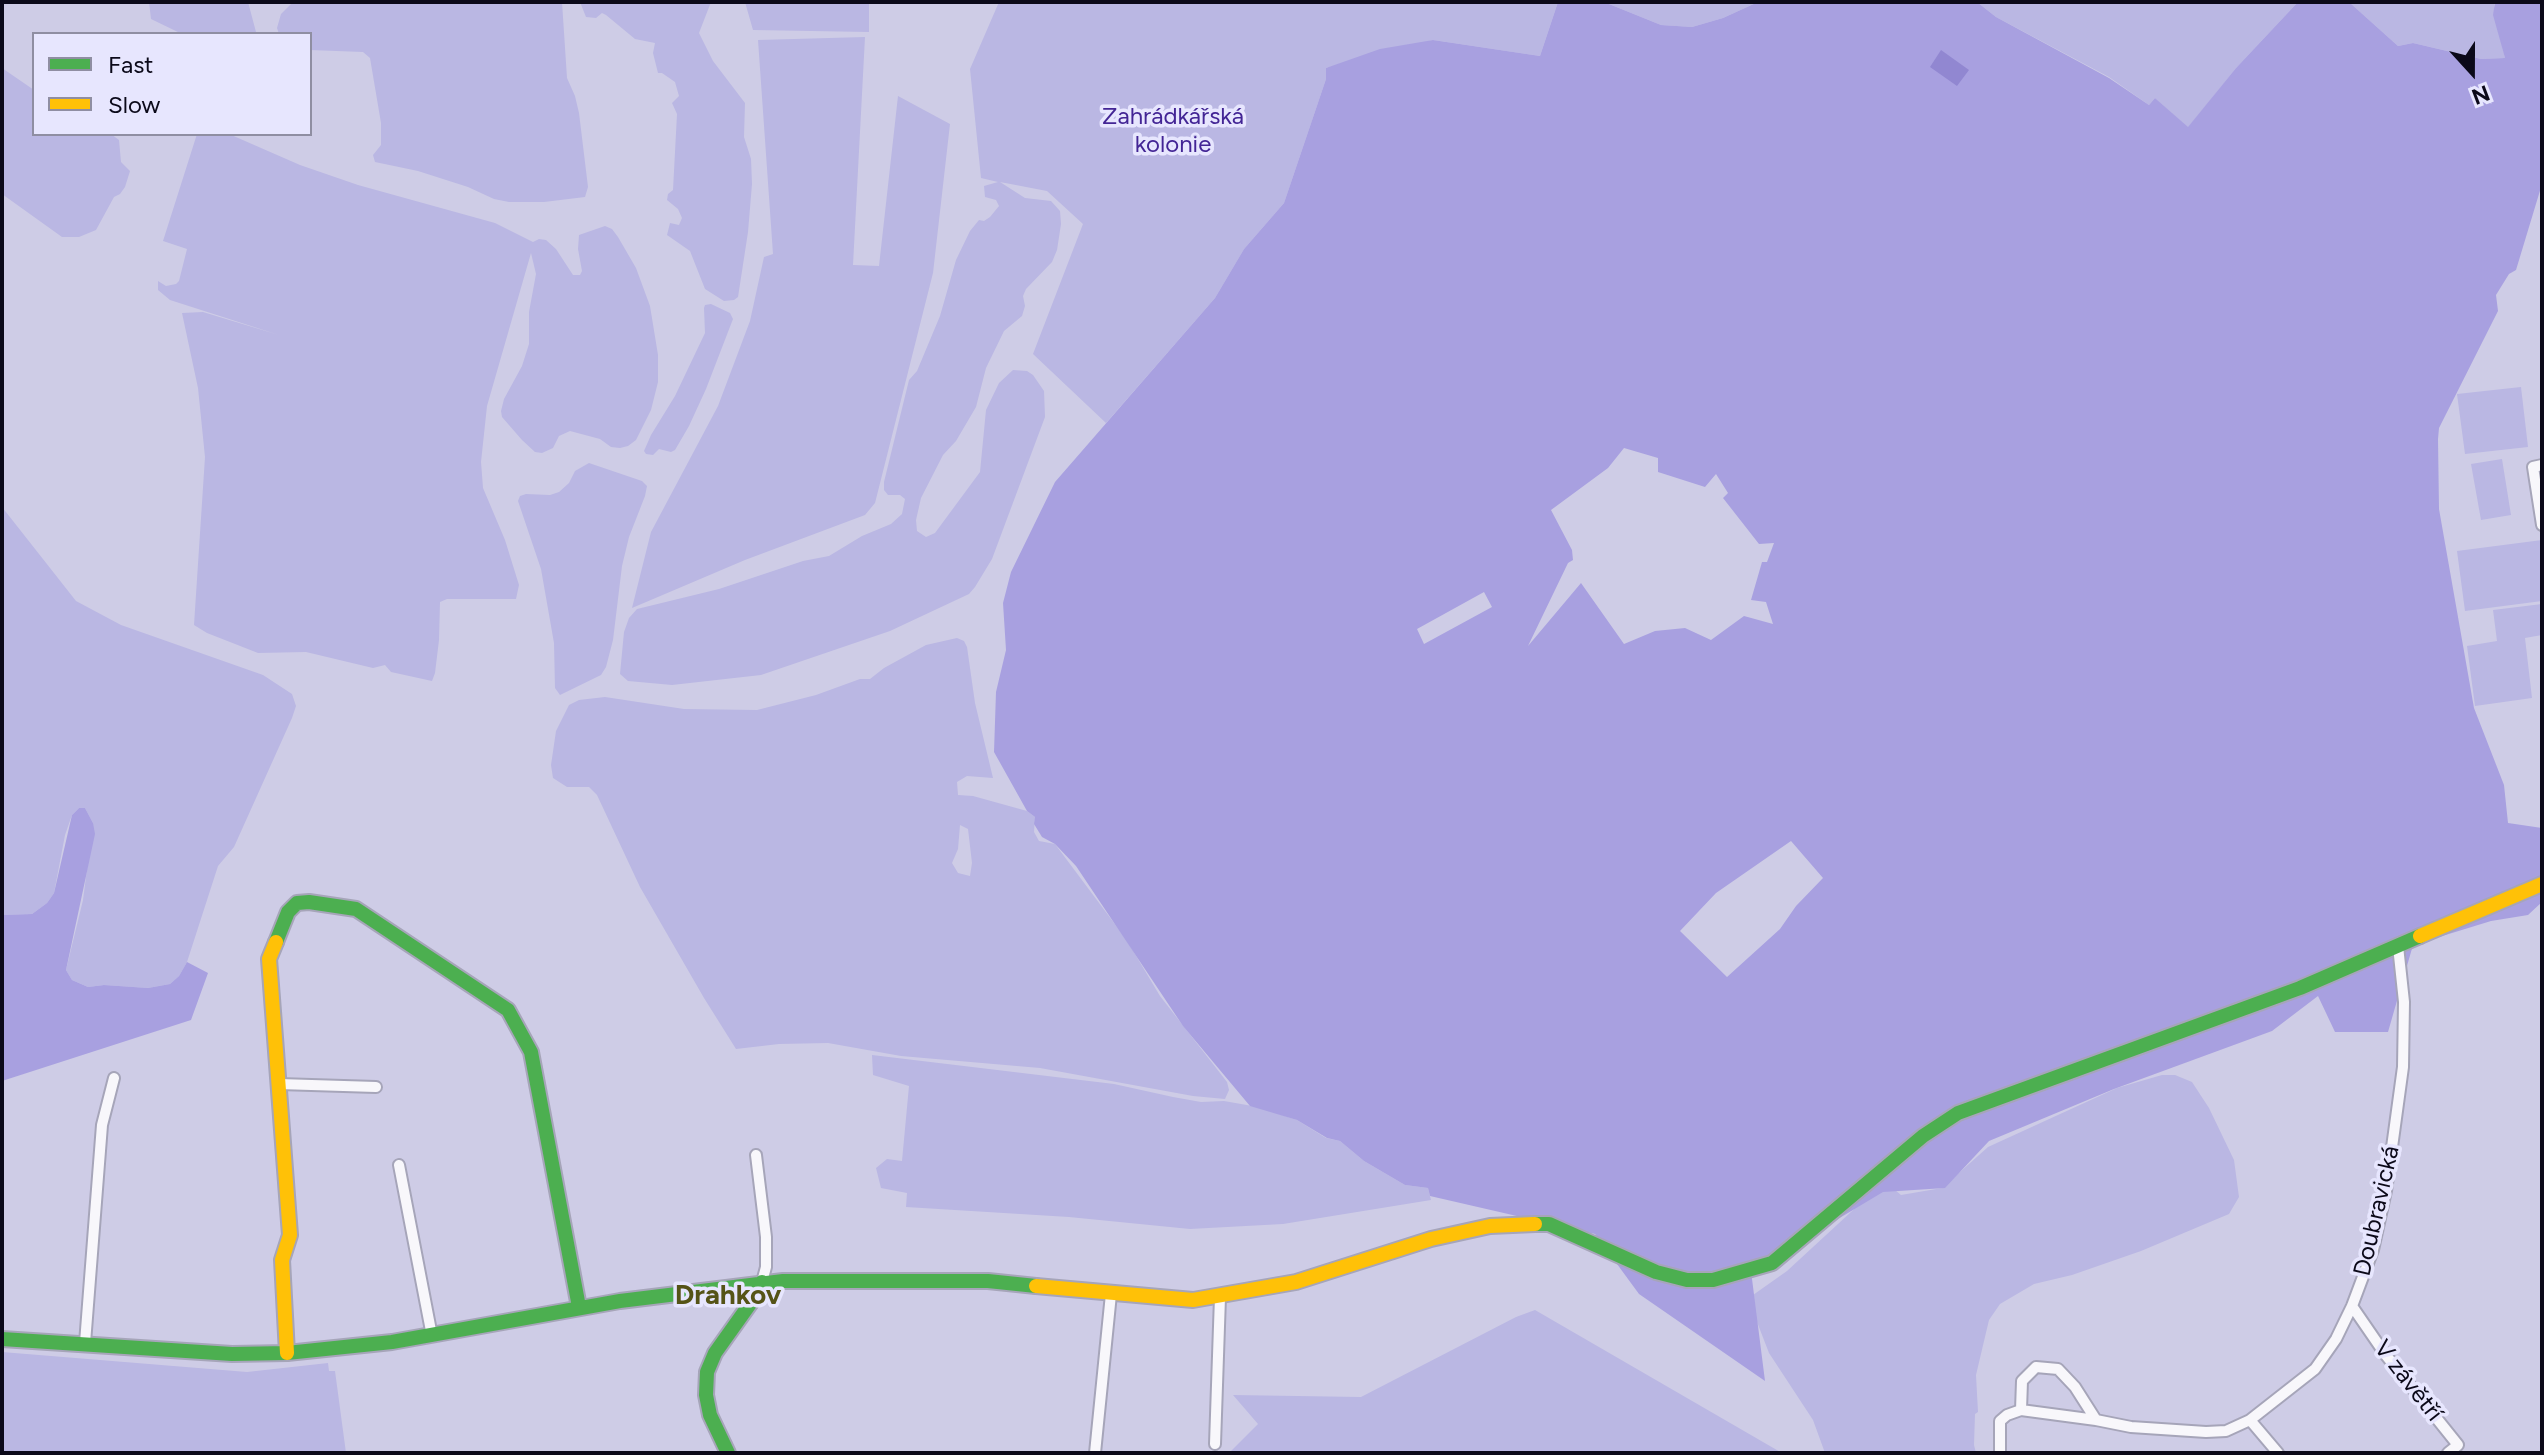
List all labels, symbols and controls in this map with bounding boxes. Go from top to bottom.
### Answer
legend [32,32,312,136]
north arrow [2432,32,2512,112]
text: Fast [108,50,153,79]
text: N [2468,79,2494,111]
text: Slow [108,90,160,119]
park label: Zahrádkářská kolonie [1102,103,1244,159]
street label: Doubravická [2348,1143,2406,1279]
district label: Drahkov [675,1279,781,1313]
street label: V závětří [2367,1335,2449,1427]

